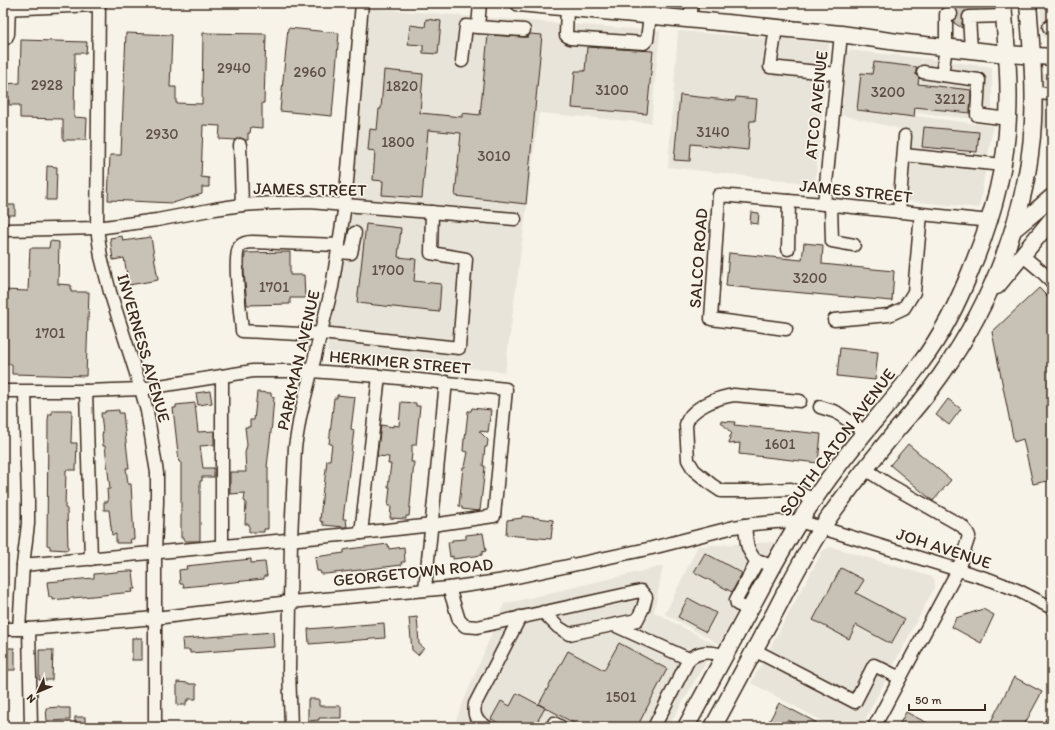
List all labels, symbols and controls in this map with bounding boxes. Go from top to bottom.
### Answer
street label: ATCO AVENUE [800,50,832,160]
house number: 2940 [217,59,251,77]
house number: 2960 [294,63,326,81]
house number: 2928 [31,76,63,94]
house number: 1820 [386,77,418,95]
house number: 3100 [595,81,629,99]
house number: 3200 [871,83,905,101]
house number: 3212 [935,90,966,108]
house number: 3140 [696,123,730,141]
house number: 2930 [145,125,179,143]
house number: 1800 [381,133,415,151]
house number: 3010 [477,147,511,165]
street label: JAMES STREET [799,175,914,207]
street label: JAMES STREET [253,178,367,200]
street label: SALCO ROAD [685,207,711,309]
house number: 1700 [372,261,404,279]
house number: 3200 [793,269,827,287]
street label: INVERNESS AVENUE [113,271,175,425]
house number: 1701 [259,278,289,296]
street label: PARKMAN AVENUE [272,288,324,432]
house number: 1701 [35,324,65,342]
street label: HERKIMER STREET [328,346,472,378]
street label: SOUTH CATON AVENUE [775,364,899,520]
house number: 1601 [764,435,796,453]
street label: JOH AVENUE [894,523,994,573]
street label: GEORGETOWN ROAD [332,554,494,590]
north arrow [18,672,58,712]
scale bar [909,686,985,712]
house number: 1501 [605,688,637,706]
text: N [24,691,38,706]
text: 50 m [915,693,941,707]

